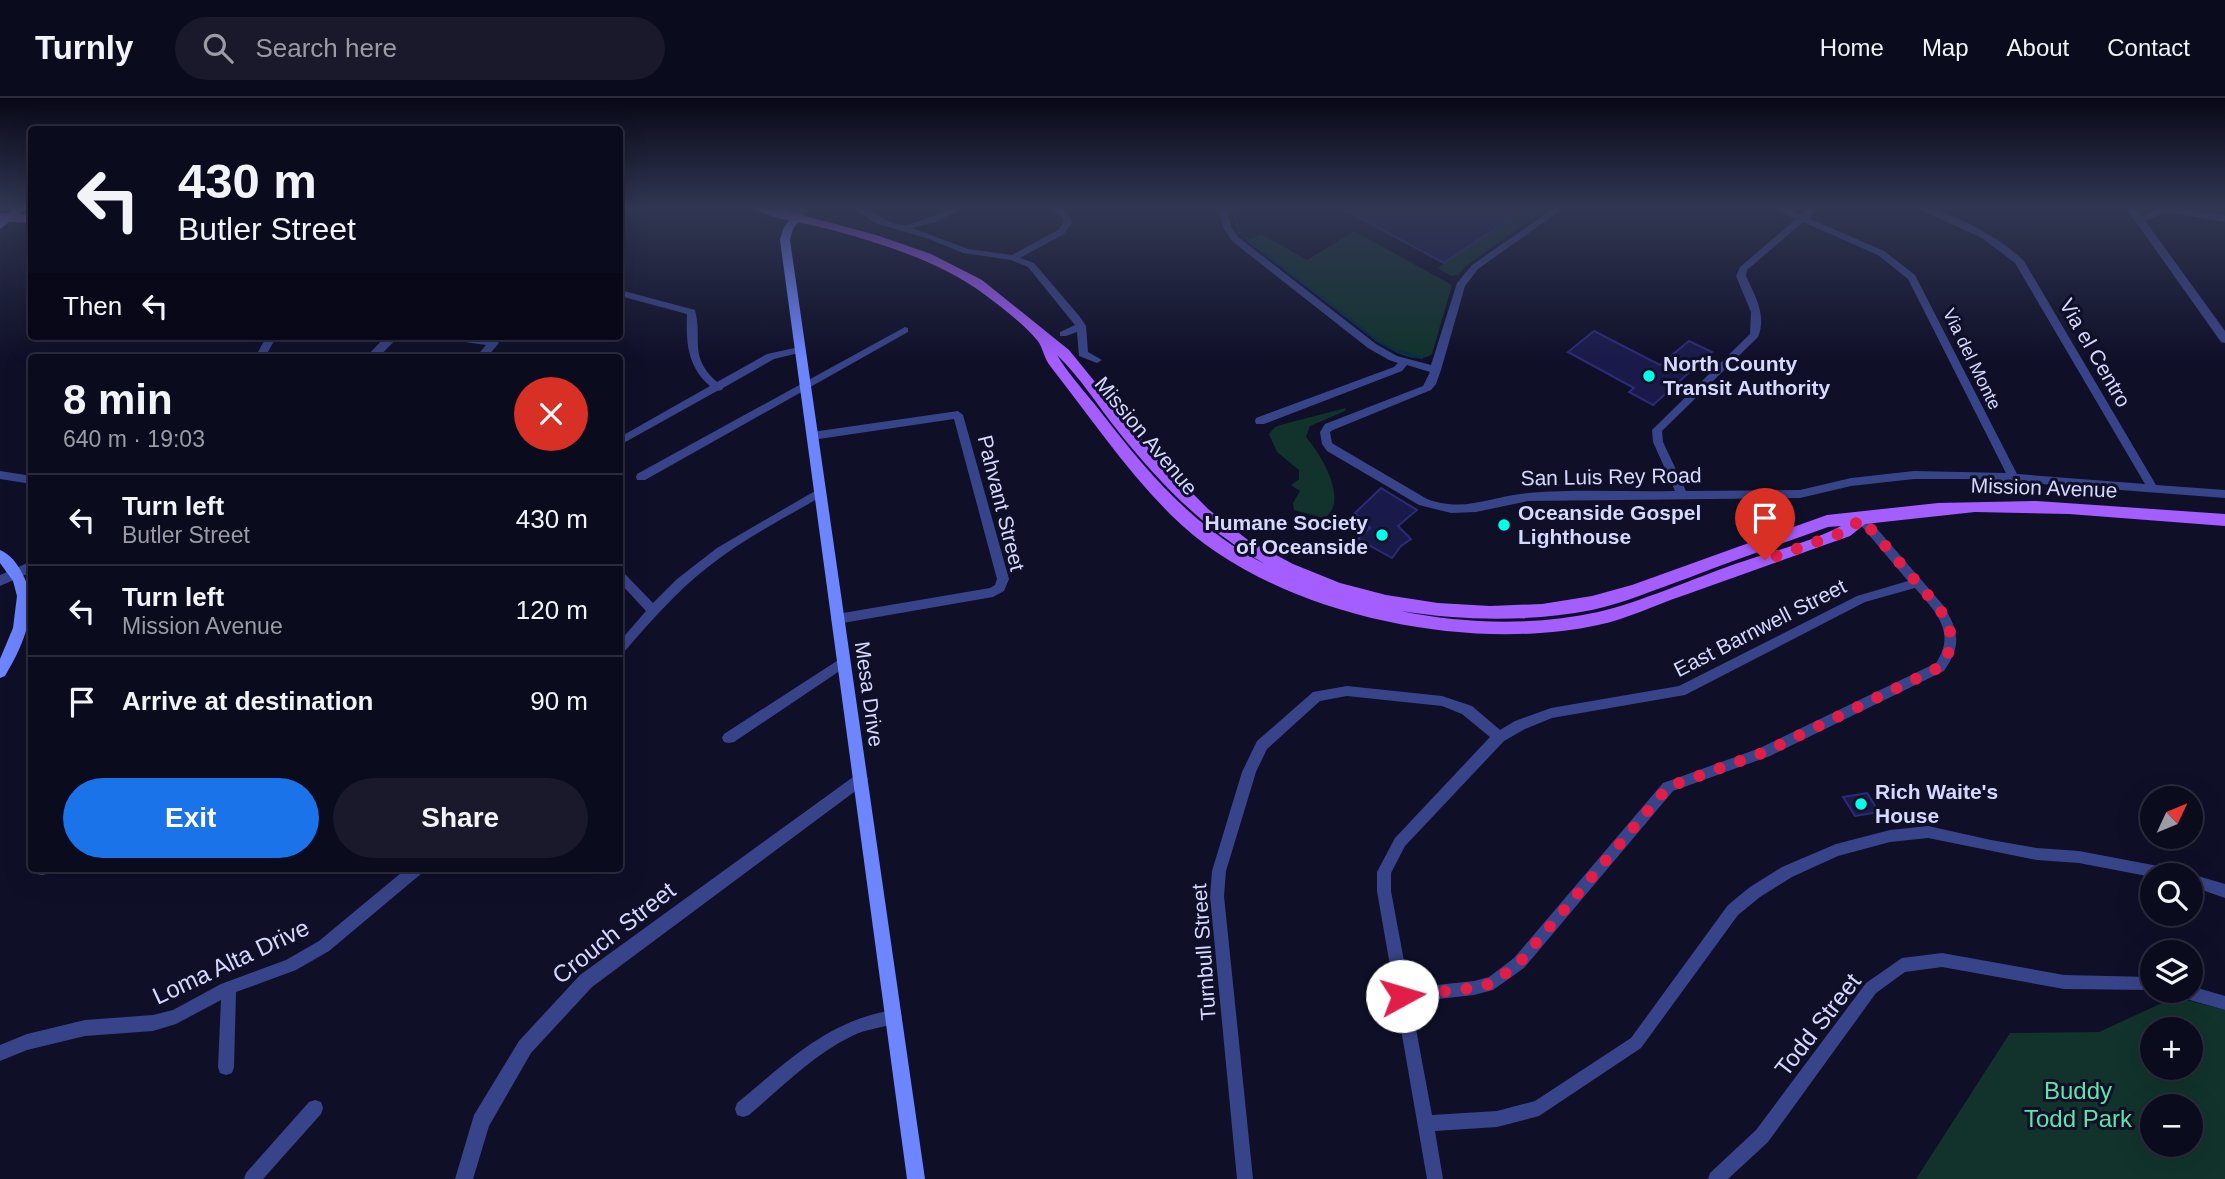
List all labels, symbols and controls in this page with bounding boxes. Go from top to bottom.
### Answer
search box [175,17,665,80]
text: Turnly [35,29,133,66]
icon: search [199,29,237,67]
text: Search here [255,33,397,63]
text: Home [1820,34,1884,61]
text: Map [1922,34,1969,61]
text: About [2007,34,2069,61]
text: Contact [2107,34,2190,61]
icon: left [63,154,154,245]
text: 430 m [178,154,317,208]
text: Butler Street [178,211,356,247]
icon: left [136,287,174,325]
text: Then [63,291,122,321]
street label: Via el Centro [2055,295,2136,411]
street label: Via del Monte [1939,305,2005,413]
place label: North County Transit Authority [1663,352,1831,399]
marker: North County Transit Authority [1641,368,1657,384]
street label: Mission Avenue [1090,372,1202,499]
text: 8 min [63,376,173,423]
button: close [514,377,588,451]
text: 640 m · 19:03 [63,426,205,452]
street label: Pahvant Street [974,433,1029,573]
street label: San Luis Rey Road [1520,463,1702,490]
street label: Mission Avenue [1970,473,2118,502]
pin [1735,488,1795,560]
text: Turn left [122,491,224,521]
icon: arrive [1746,499,1784,537]
icon: left [63,501,101,539]
place label: Oceanside Gospel Lighthouse [1518,501,1701,548]
text: 430 m [516,504,588,534]
place label: Humane Society of Oceanside [1205,511,1368,558]
marker: Oceanside Gospel Lighthouse [1496,517,1512,533]
text: Butler Street [122,522,250,548]
marker: Humane Society of Oceanside [1374,527,1390,543]
street label: East Barnwell Street [1670,574,1850,681]
text: Turn left [122,582,224,612]
icon: left [63,592,101,630]
text: 120 m [516,595,588,625]
text: Mission Avenue [122,613,283,639]
street label: Mesa Drive [851,640,888,748]
icon: arrive [63,683,101,721]
text: Arrive at destination [122,686,373,716]
text: 90 m [530,686,588,716]
button: Exit [63,778,319,858]
button: Share [333,778,588,858]
place label: Rich Waite's House [1875,780,1998,827]
north arrow [2140,786,2203,849]
map controls [2140,786,2203,1157]
marker: Rich Waite's House [1853,796,1869,812]
button: search [2140,863,2203,926]
street label: Crouch Street [547,876,681,989]
street label: Turnbull Street [1187,883,1220,1021]
street label: Loma Alta Drive [148,914,313,1010]
button: layers [2140,940,2203,1003]
position arrow [1365,959,1439,1033]
street label: Todd Street [1769,968,1866,1081]
button: + [2140,1017,2203,1080]
park label: Buddy Todd Park [2024,1077,2133,1132]
button: − [2140,1094,2203,1157]

